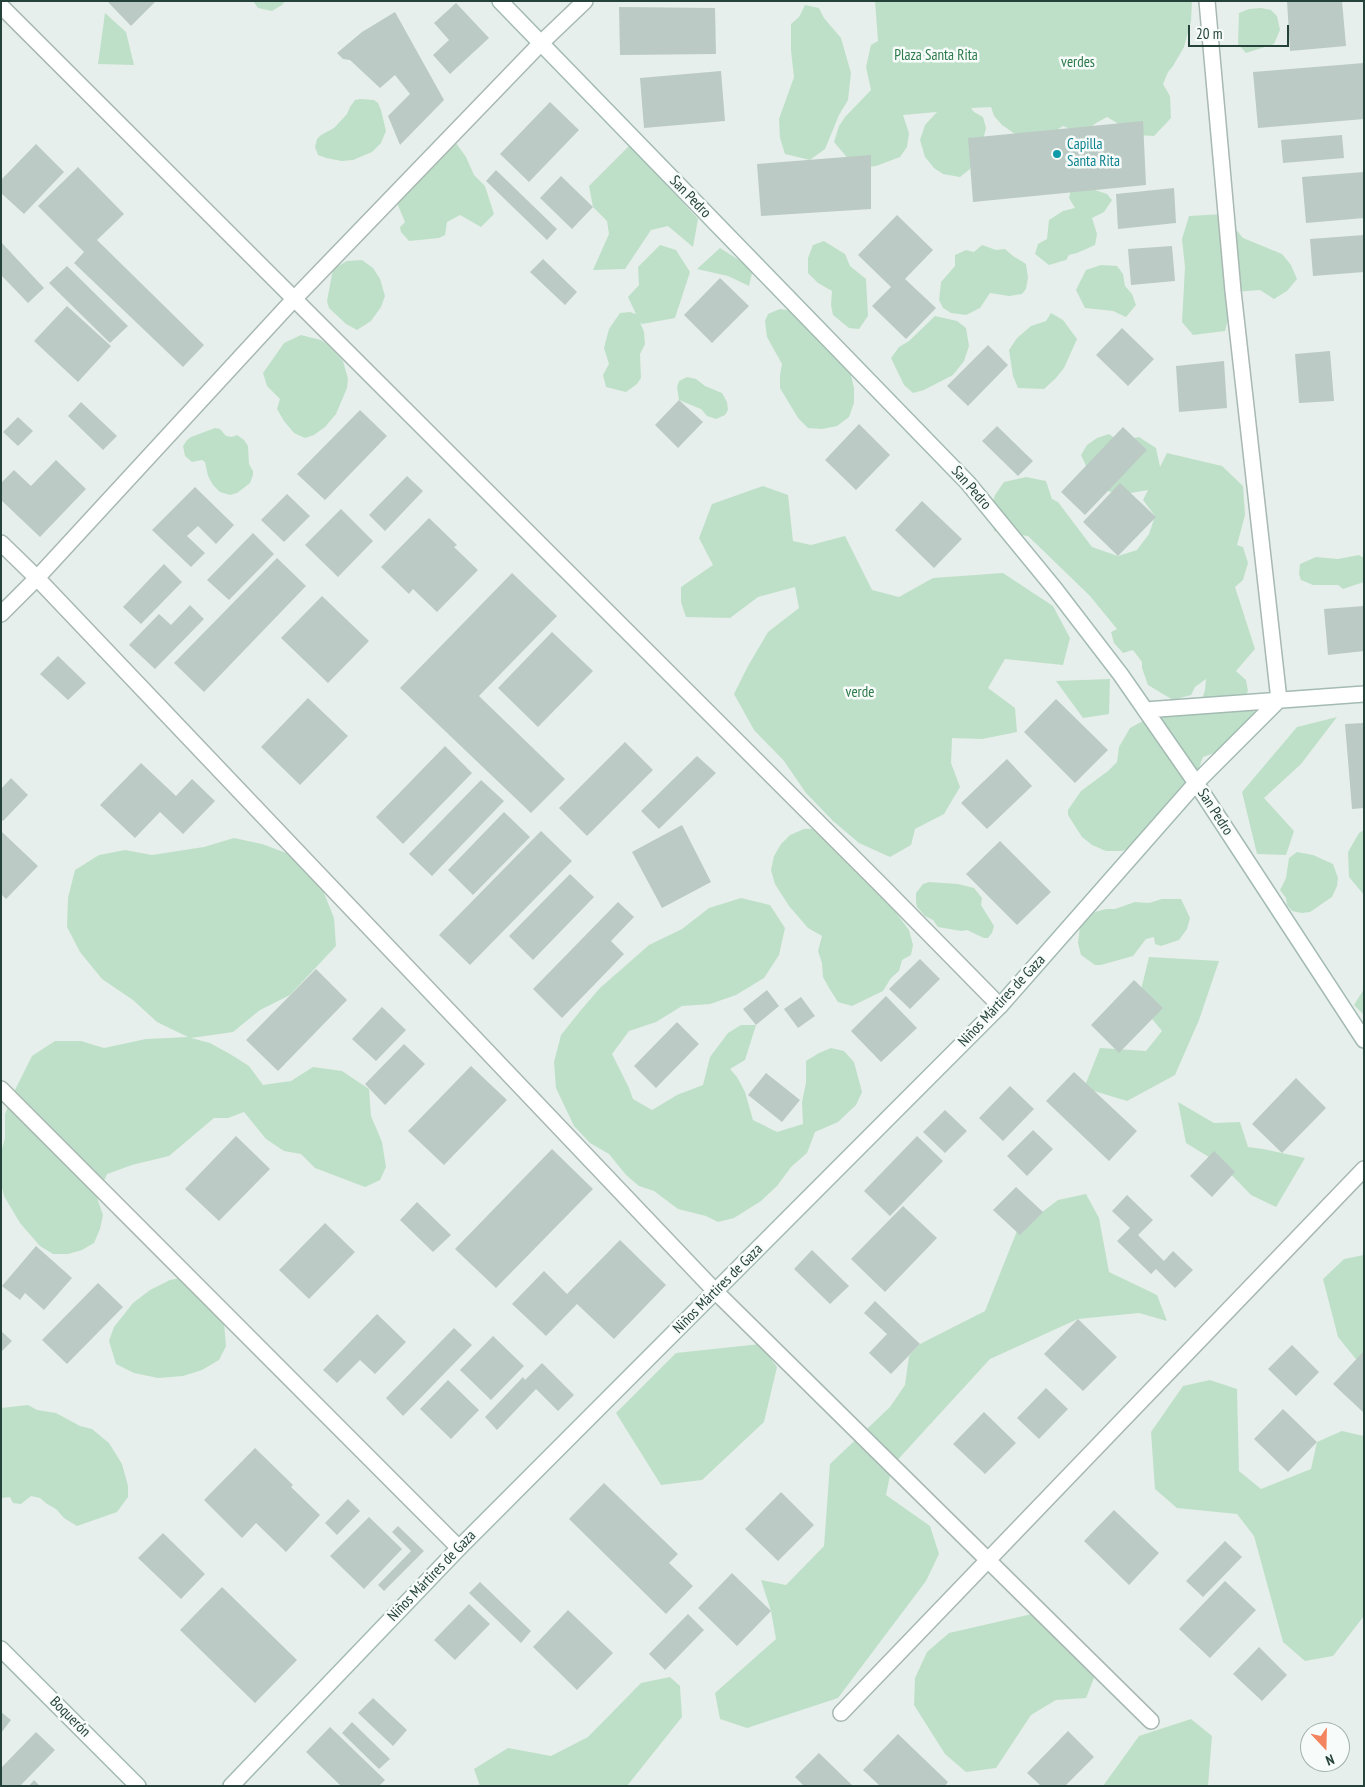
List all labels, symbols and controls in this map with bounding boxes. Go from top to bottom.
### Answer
scale bar [1190,15,1291,47]
text: 20 m [1196,24,1222,43]
park label: Plaza Santa Rita [894,47,978,65]
park label: verdes [1061,54,1095,72]
place label: Capilla Santa Rita [1067,136,1120,171]
marker: Capilla Santa Rita [1051,148,1063,160]
street label: San Pedro [666,172,714,222]
street label: San Pedro [947,463,995,513]
park label: verde [846,684,874,702]
street label: San Pedro [1193,785,1237,839]
street label: Niños Mártires de Gaza [955,951,1049,1051]
street label: Niños Mártires de Gaza [669,1240,767,1338]
street label: Niños Mártires de Gaza [384,1527,480,1625]
street label: Boquerón [46,1693,94,1741]
north arrow [1300,1722,1350,1772]
text: N [1323,1750,1337,1770]

